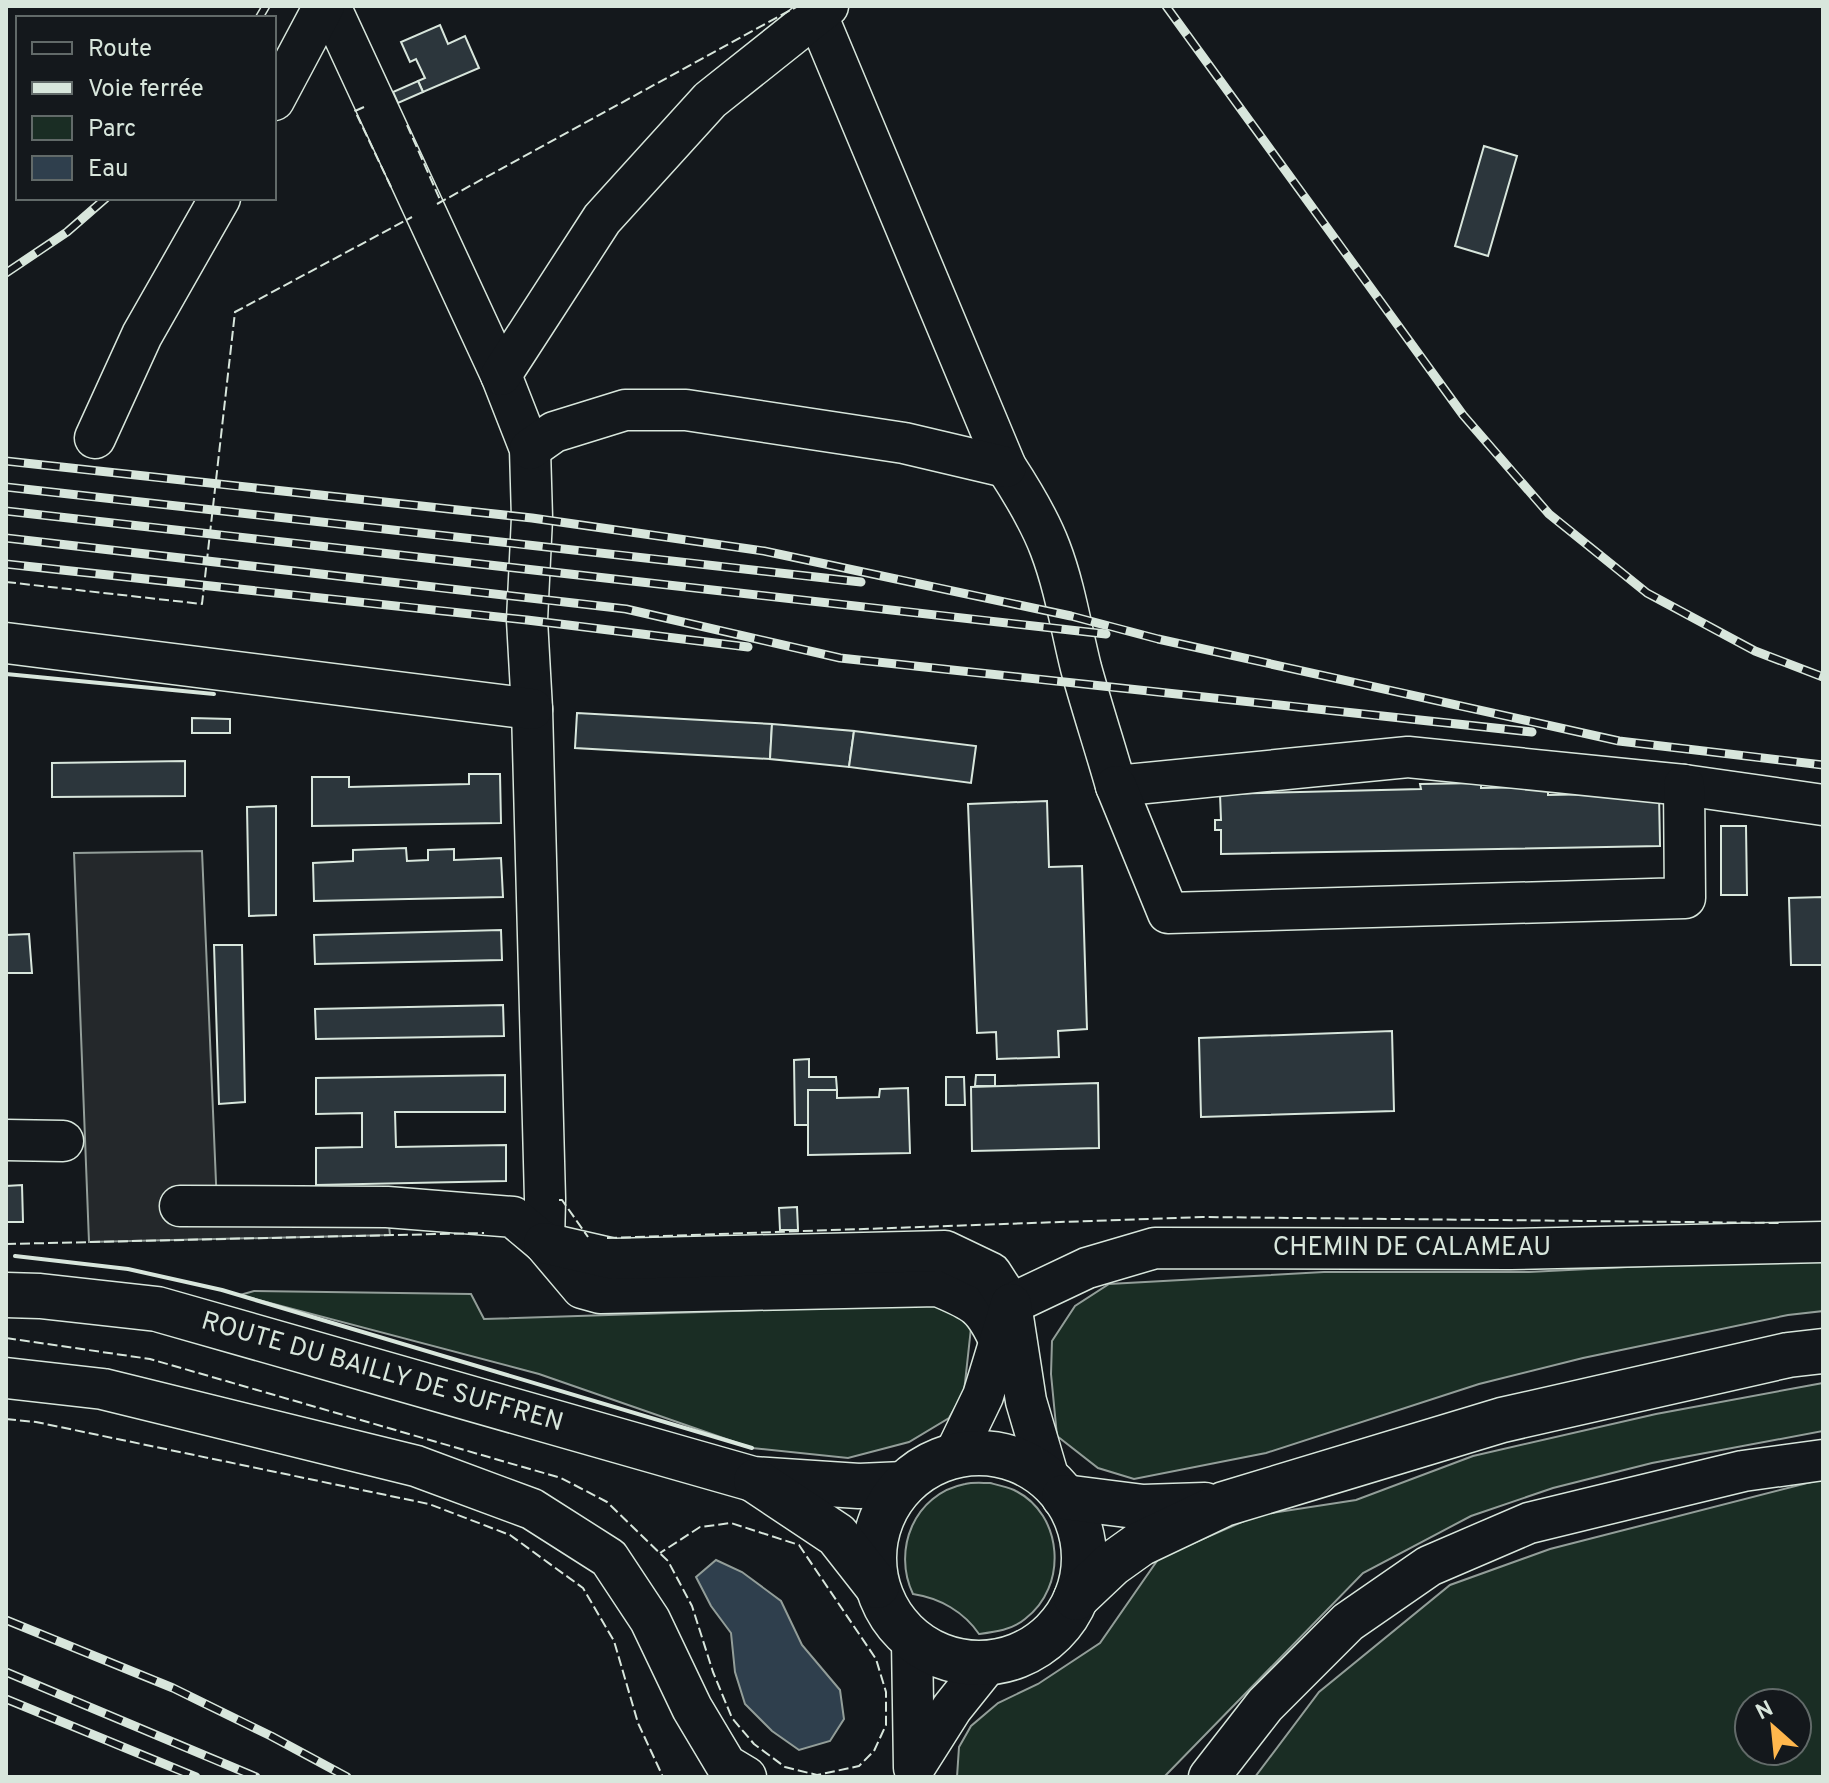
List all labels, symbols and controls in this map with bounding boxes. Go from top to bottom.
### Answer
legend [16,16,276,200]
text: Route [88,35,152,65]
text: Voie ferrée [88,75,204,105]
text: Parc [88,115,136,145]
text: Eau [88,155,128,185]
street label: CHEMIN DE CALAMEAU [1273,1232,1551,1265]
street label: ROUTE DU BAILLY DE SUFFREN [197,1305,567,1441]
north arrow [1733,1687,1813,1767]
text: N [1752,1696,1778,1727]

